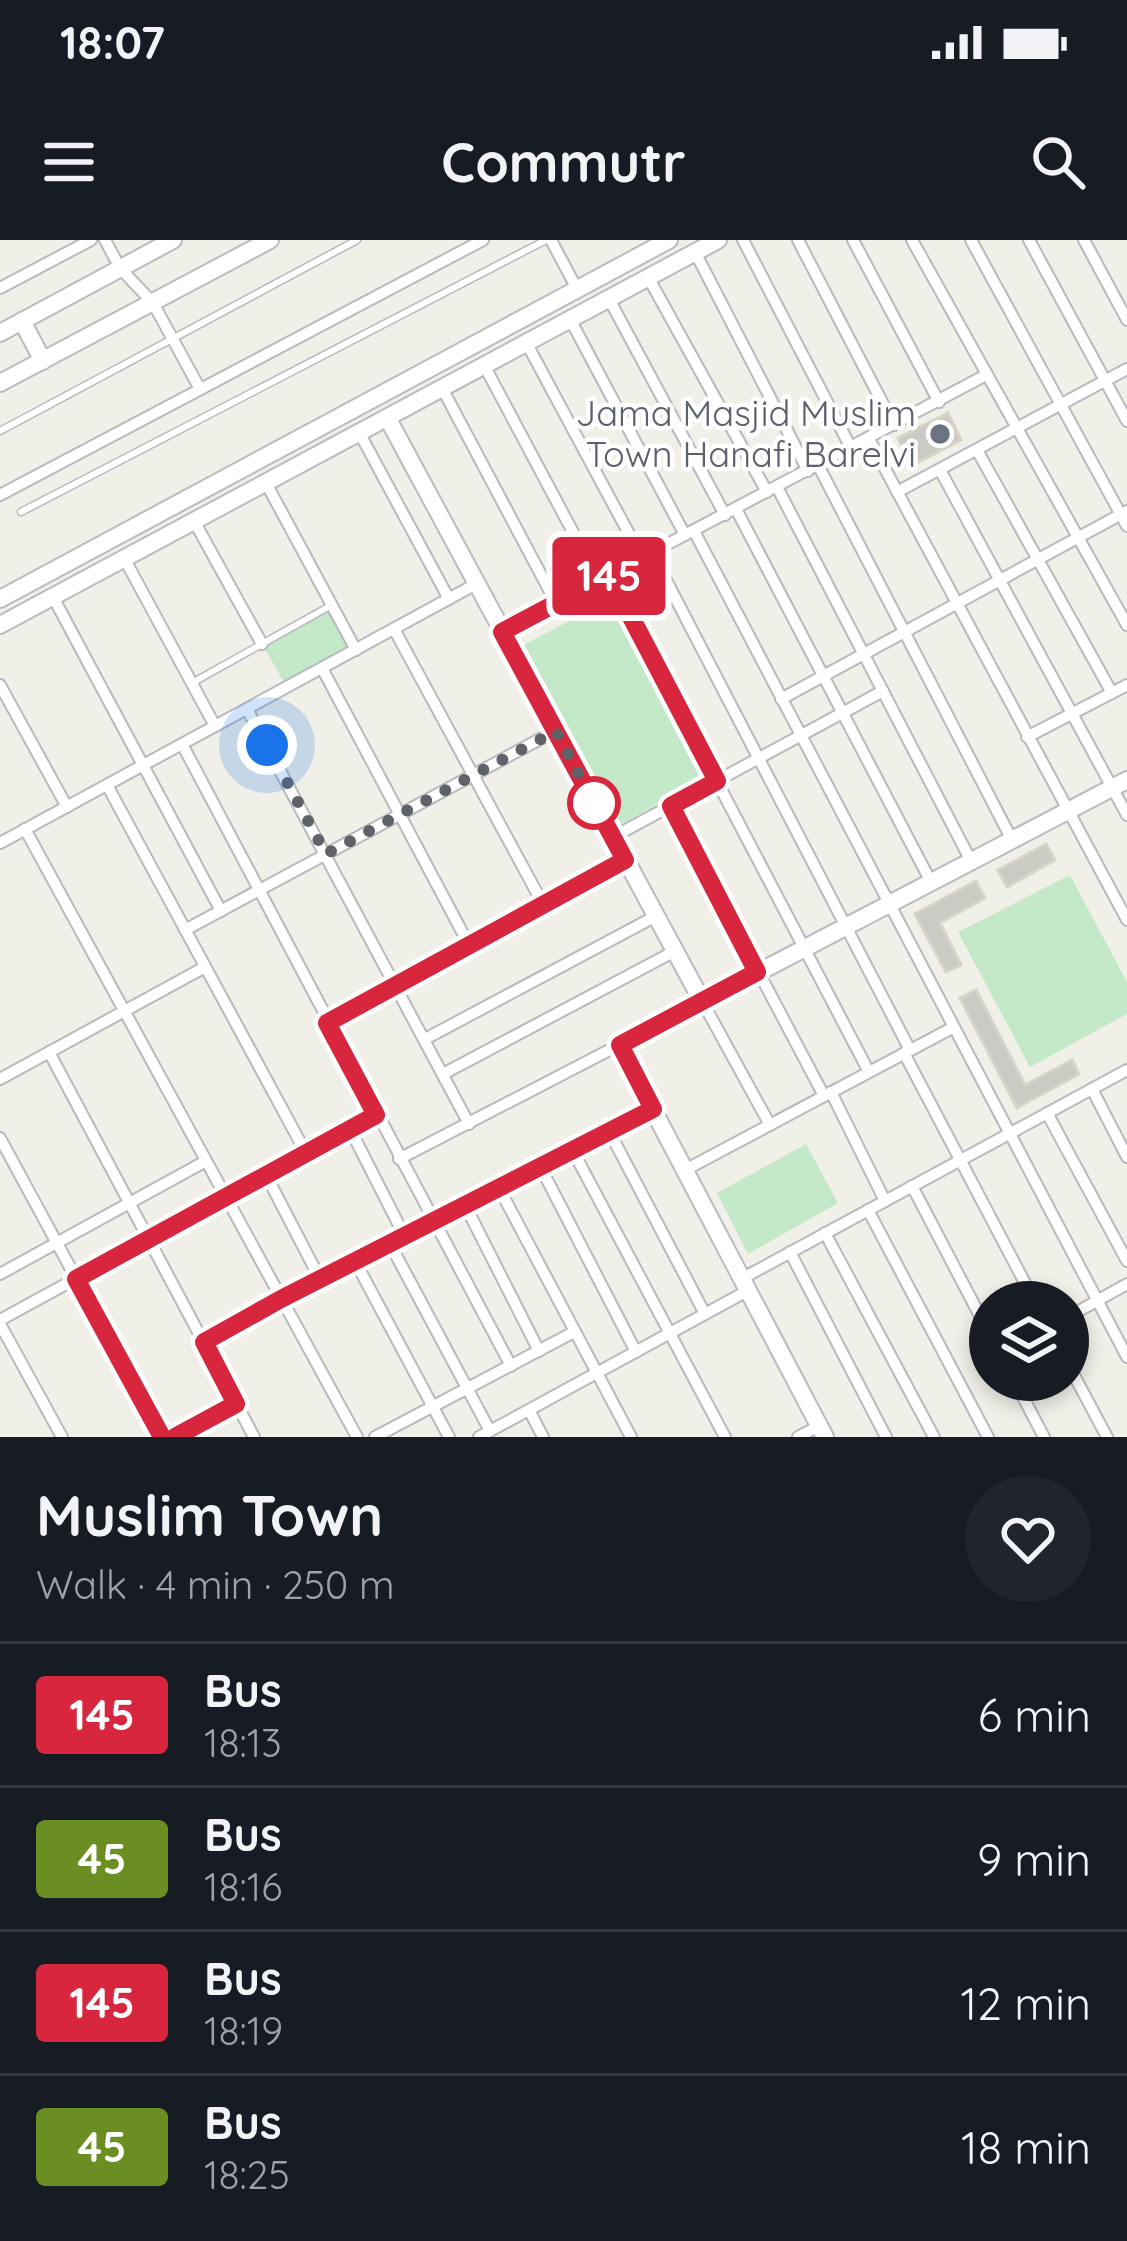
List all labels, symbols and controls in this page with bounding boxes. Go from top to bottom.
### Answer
text: 18:07 [60,14,165,70]
text: Commutr [441,128,686,196]
icon: menu [36,129,102,195]
icon: search [1025,129,1091,195]
place label: Jama Masjid Muslim Town Hanafi Barelvi [576,390,916,476]
marker: Jama Masjid Muslim Town Hanafi Barelvi [927,421,953,447]
line badge: 145 [540,537,678,615]
text: 145 [576,549,642,602]
your location [237,715,297,775]
unlabelled marker [569,778,619,828]
map controls [969,1281,1089,1401]
button: layers [969,1281,1089,1401]
button: heart [965,1476,1091,1602]
text: Muslim Town [36,1479,383,1550]
text: Walk · 4 min · 250 m [36,1560,395,1609]
text: Bus [204,1662,282,1718]
text: 6 min [978,1687,1091,1743]
text: 145 [69,1688,135,1741]
text: 18:13 [204,1718,282,1767]
text: Bus [204,1806,282,1862]
text: 9 min [977,1831,1091,1887]
text: 45 [78,1832,126,1885]
text: 18:16 [204,1862,282,1911]
text: Bus [204,1950,282,2006]
text: 12 min [960,1975,1091,2031]
text: 145 [69,1976,135,2029]
text: 18:19 [204,2006,283,2055]
text: Bus [204,2094,282,2150]
text: 18 min [961,2119,1091,2175]
text: 45 [78,2120,126,2173]
text: 18:25 [204,2150,290,2199]

